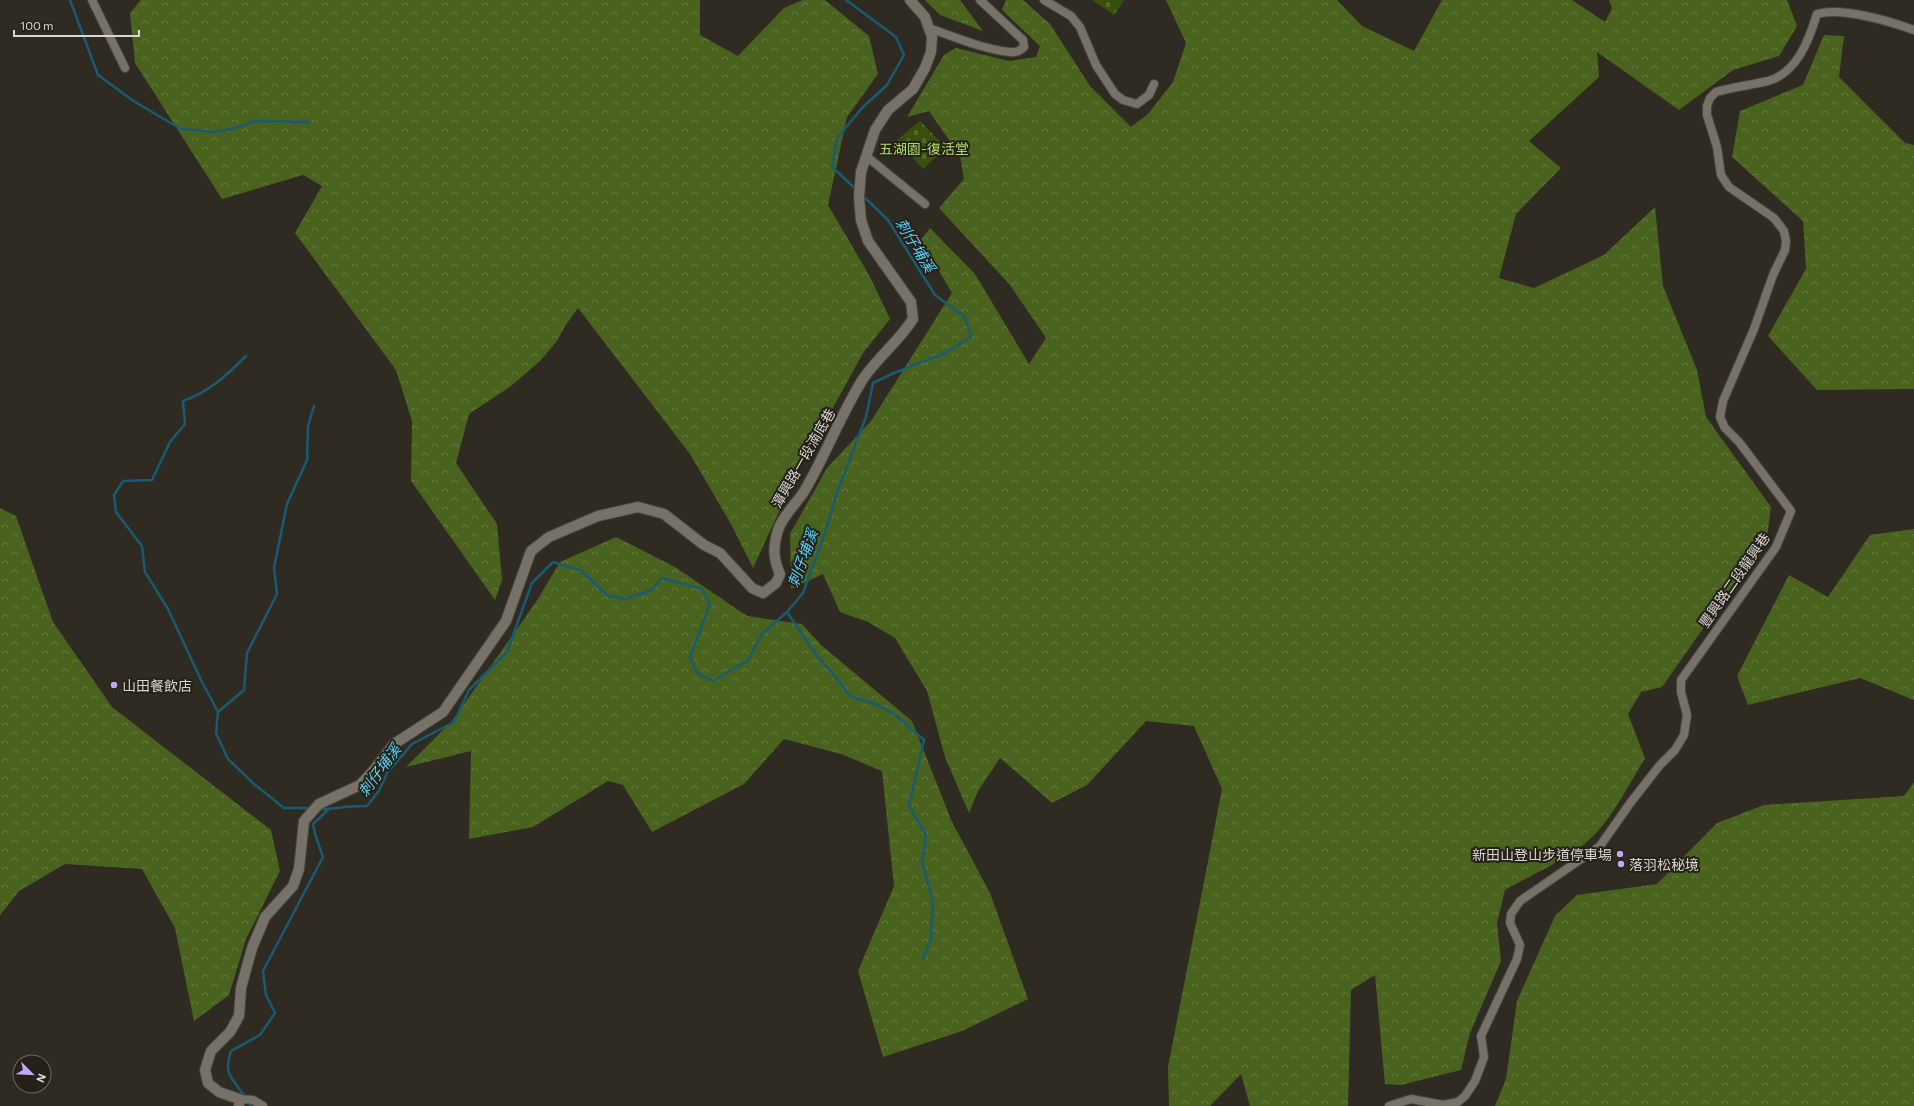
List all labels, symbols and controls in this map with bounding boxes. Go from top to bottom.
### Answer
scale bar [14,12,139,38]
text: 100 m [20,18,54,32]
park label: 五湖園-復活堂 [879,140,969,157]
water label: 刺仔埔溪 [892,215,941,277]
street label: 潭興路一段湳底巷 [768,405,838,511]
water label: 刺仔埔溪 [783,525,821,589]
street label: 豐興路二段龍興巷 [1695,529,1773,631]
place label: 山田餐飲店 [122,677,192,694]
marker: 山田餐飲店 [109,680,119,690]
water label: 刺仔埔溪 [354,739,405,800]
place label: 新田山登山步道停車場 [1472,846,1612,863]
marker: 新田山登山步道停車場 [1615,849,1625,859]
place label: 落羽松秘境 [1629,856,1699,873]
marker: 落羽松秘境 [1616,859,1626,869]
north arrow [12,1054,52,1094]
text: N [34,1072,49,1085]

